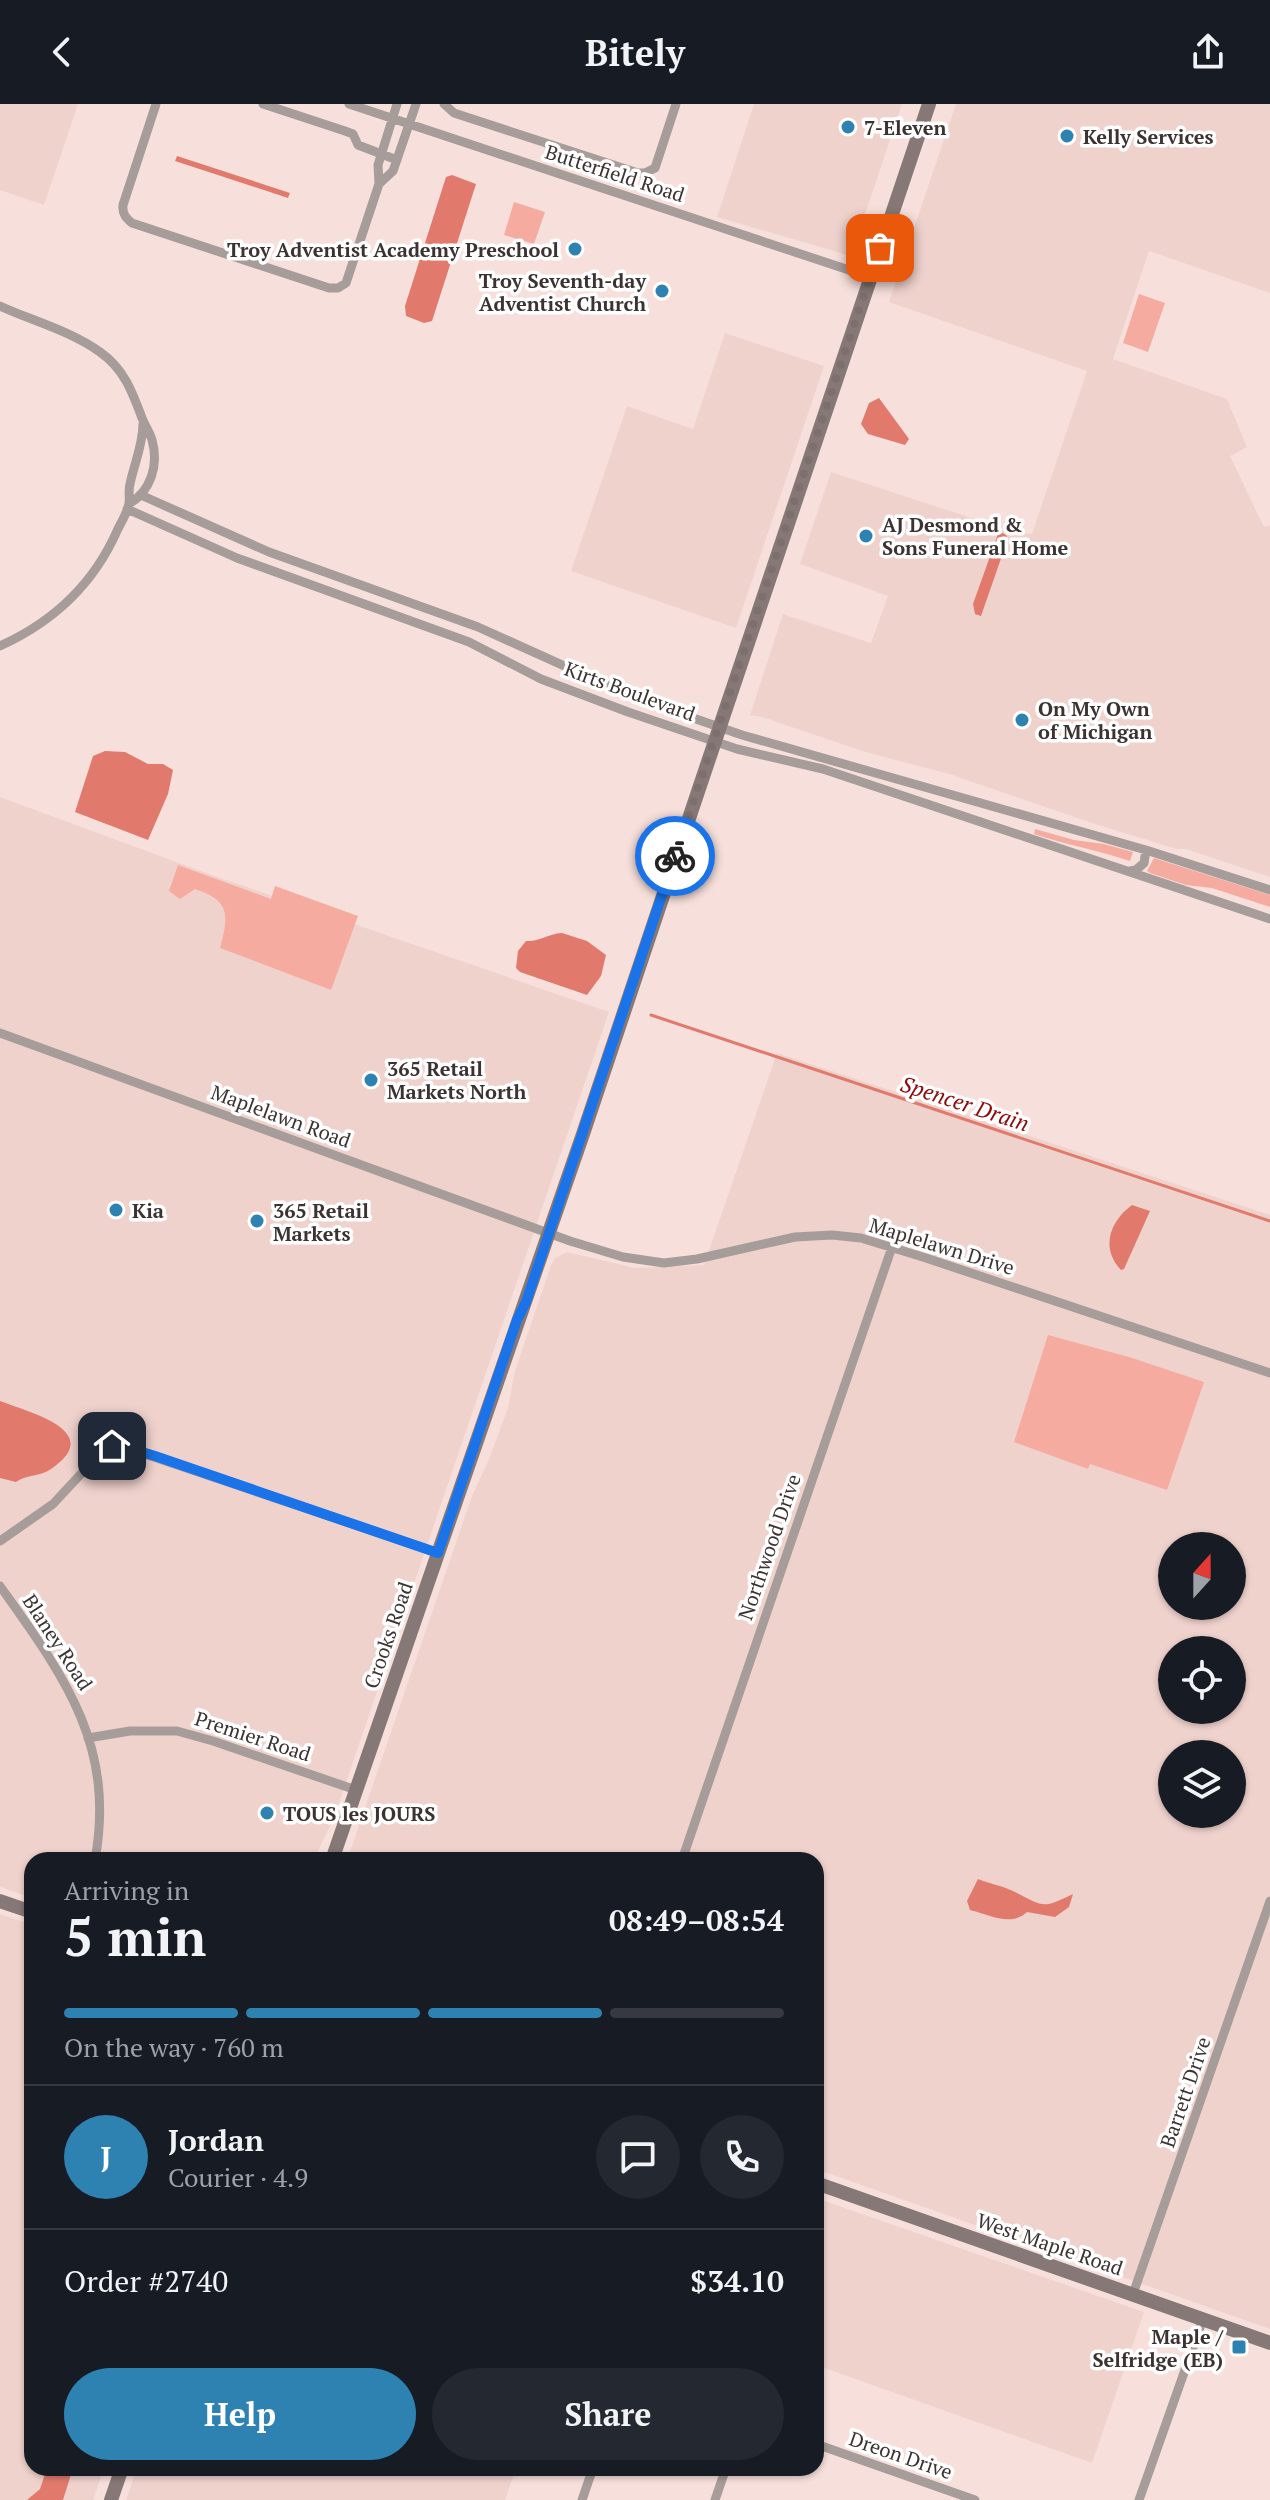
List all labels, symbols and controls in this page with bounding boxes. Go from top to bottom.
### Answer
text: Bitely [585,29,685,76]
icon: back [40,30,84,74]
icon: share [1186,30,1230,74]
place label: 7-Eleven [864,114,946,141]
marker: 7-Eleven [839,118,857,136]
place label: Kelly Services [1083,123,1214,150]
marker: Kelly Services [1058,127,1076,145]
street label: Butterfield Road [542,138,688,208]
pin [846,214,914,282]
icon: bag [858,226,902,270]
place label: Troy Adventist Academy Preschool [227,236,559,263]
marker: Troy Adventist Academy Preschool [566,240,584,258]
place label: Troy Seventh-day Adventist Church [479,267,646,317]
marker: Troy Seventh-day Adventist Church [653,282,671,300]
place label: AJ Desmond & Sons Funeral Home [882,511,1068,561]
marker: AJ Desmond & Sons Funeral Home [857,527,875,545]
street label: Kirts Boulevard [561,655,699,727]
place label: On My Own of Michigan [1038,695,1152,745]
marker: On My Own of Michigan [1013,711,1031,729]
courier [635,816,715,896]
icon: bike [653,834,697,878]
place label: 365 Retail Markets North [387,1055,527,1105]
water label: Spencer Drain [897,1069,1033,1137]
marker: 365 Retail Markets North [362,1071,380,1089]
street label: Maplelawn Road [207,1078,355,1154]
place label: Kia [132,1197,164,1224]
place label: 365 Retail Markets [273,1197,369,1247]
marker: Kia [107,1201,125,1219]
street label: Maplelawn Drive [866,1211,1018,1281]
marker: 365 Retail Markets [248,1212,266,1230]
pin [78,1412,146,1480]
icon: home [90,1424,134,1468]
street label: Northwood Drive [731,1470,807,1624]
north arrow [1158,1532,1246,1620]
map controls [1158,1532,1246,1828]
street label: Crooks Road [357,1578,419,1692]
street label: Blaney Road [17,1589,99,1695]
button: locate [1158,1636,1246,1724]
street label: Premier Road [192,1705,314,1767]
button: layers [1158,1740,1246,1828]
place label: TOUS les JOURS [283,1800,435,1827]
marker: TOUS les JOURS [258,1804,276,1822]
text: Arriving in [64,1873,189,1907]
text: 08:49–08:54 [609,1900,784,1940]
text: 5 min [64,1902,206,1971]
text: On the way · 760 m [64,2030,284,2064]
street label: Barrett Drive [1153,2033,1217,2151]
button: chat [596,2115,680,2199]
button: phone [700,2115,784,2199]
text: Jordan [168,2120,264,2160]
text: J [101,2137,111,2177]
text: Courier · 4.9 [168,2160,308,2194]
street label: West Maple Road [973,2206,1127,2282]
text: Order #2740 [64,2261,228,2301]
text: $34.10 [690,2261,784,2301]
place label: Maple / Selfridge (EB) [1092,2323,1224,2373]
marker: Maple / Selfridge (EB) [1230,2338,1248,2356]
button: Help [64,2368,416,2460]
button: Share [432,2368,784,2460]
street label: Dreon Drive [846,2425,956,2485]

